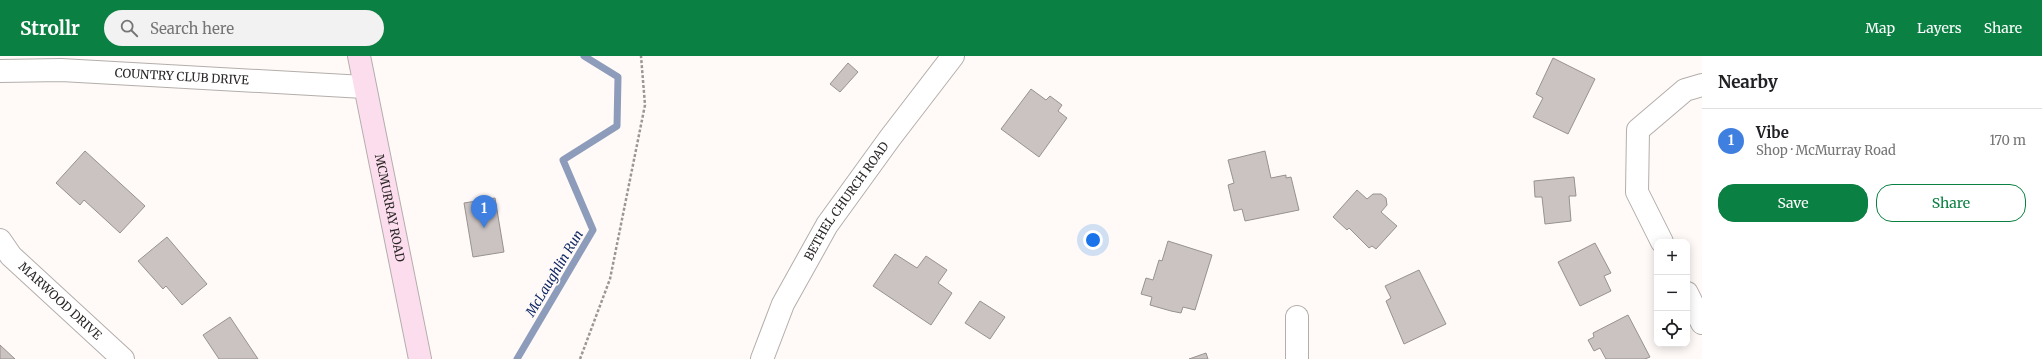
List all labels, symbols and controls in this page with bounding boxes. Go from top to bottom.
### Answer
search box [104,10,384,46]
text: Strollr [20,16,80,40]
icon: search [118,17,140,39]
text: Search here [150,19,234,38]
text: Map [1865,19,1895,37]
text: Layers [1917,19,1962,37]
text: Share [1984,19,2022,37]
street label: COUNTRY CLUB DRIVE [114,65,250,88]
text: Nearby [1718,71,1778,93]
text: Vibe [1756,123,1789,142]
text: 1 [1728,132,1734,149]
text: 170 m [1989,132,2026,149]
street label: BETHEL CHURCH ROAD [801,139,892,263]
text: Shop · McMurray Road [1756,142,1896,159]
street label: MCMURRAY ROAD [372,153,408,263]
button: Save [1718,184,1868,222]
button: Share [1876,184,2026,222]
pin: 1 [471,195,497,228]
water label: McLaughlin Run [521,227,587,320]
your location [1083,230,1103,250]
map controls [1654,239,1690,347]
button: + [1654,239,1690,275]
street label: MARWOOD DRIVE [16,259,105,343]
button: − [1654,275,1690,311]
button: locate [1654,311,1690,347]

